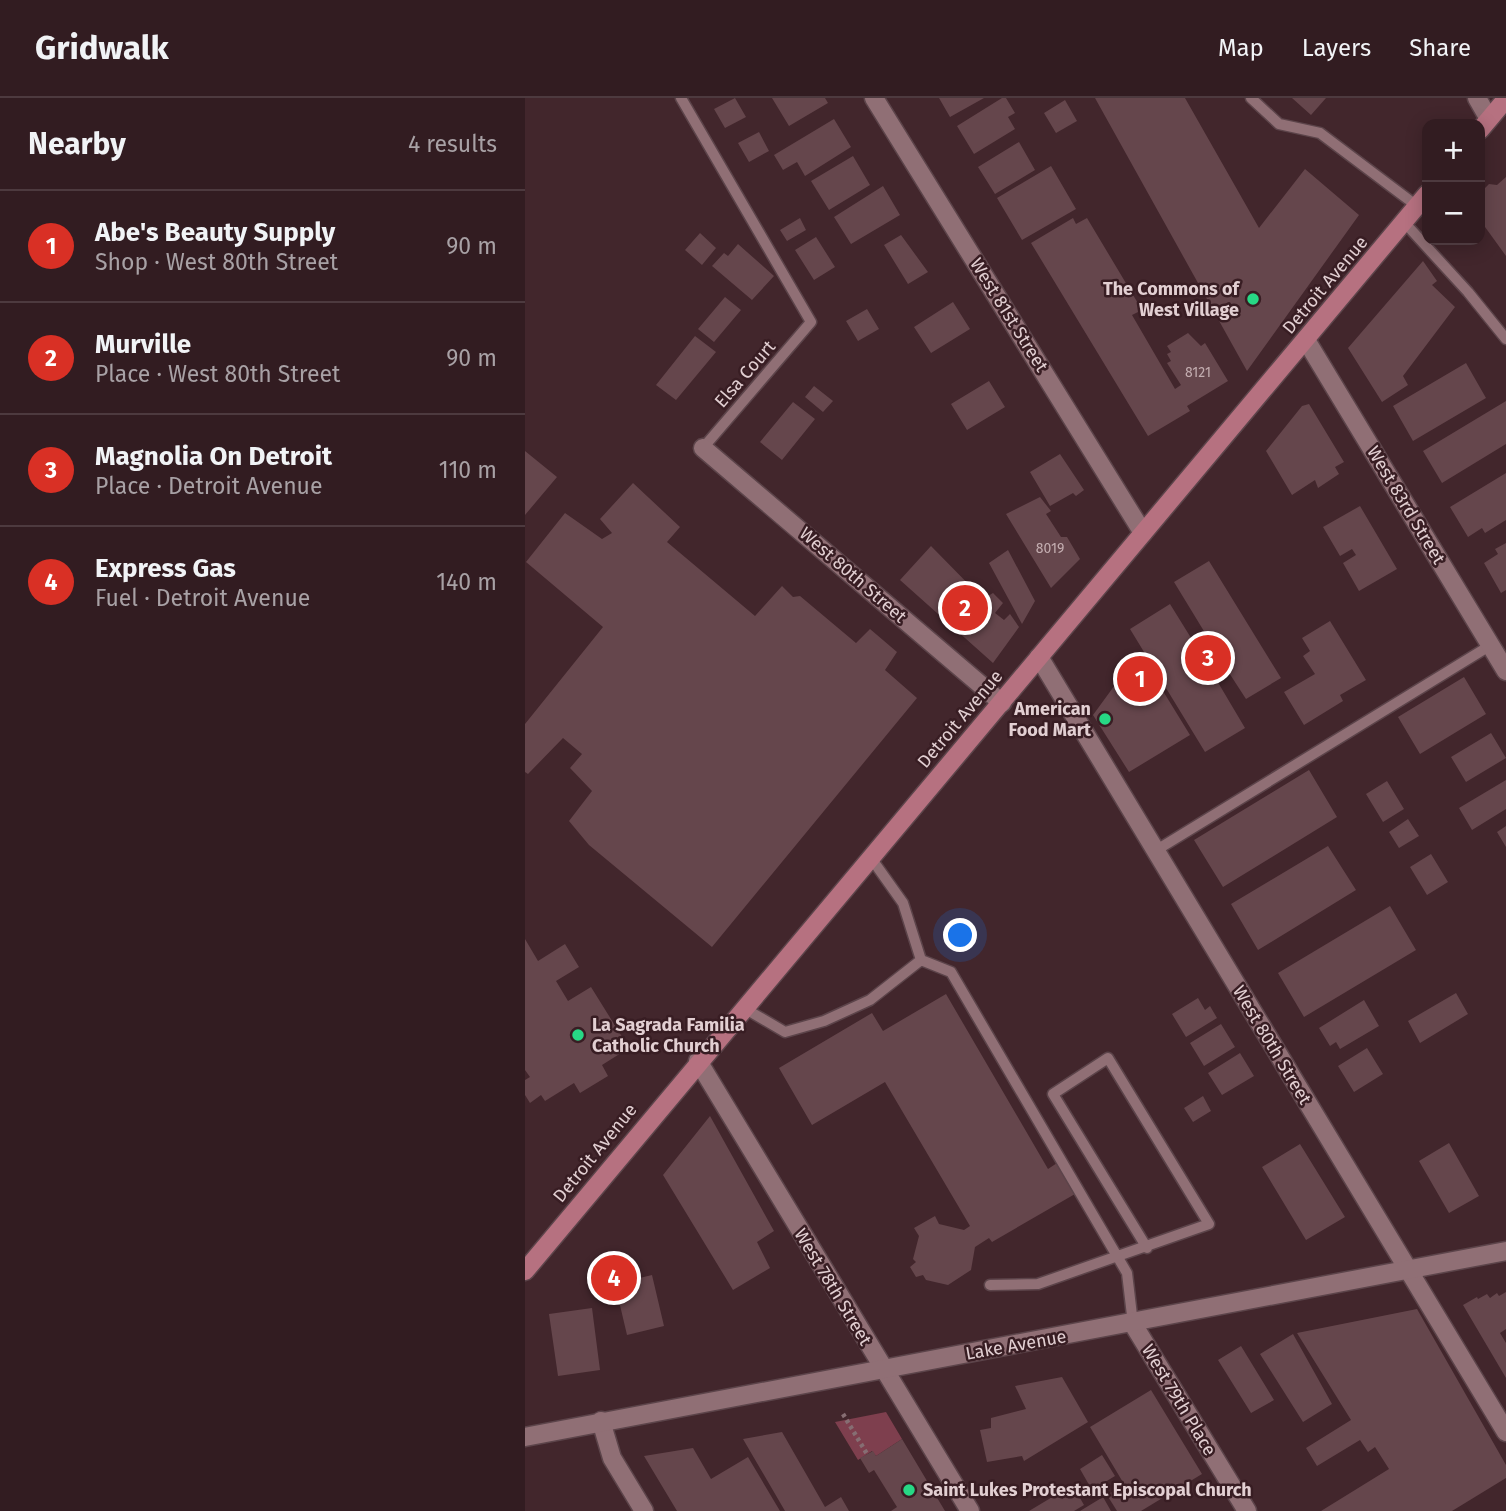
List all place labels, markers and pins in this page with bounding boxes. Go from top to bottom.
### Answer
place label: The Commons of West Village [1103,278,1241,321]
marker: The Commons of West Village [1245,291,1261,307]
pin: 2 [942,582,988,634]
pin: 3 [1185,632,1231,684]
pin: 1 [1117,653,1163,705]
place label: American Food Mart [1009,698,1092,741]
marker: American Food Mart [1097,711,1113,727]
place label: La Sagrada Familia Catholic Church [592,1014,745,1057]
marker: La Sagrada Familia Catholic Church [570,1027,586,1043]
pin: 4 [591,1252,637,1304]
place label: Saint Lukes Protestant Episcopal Church [923,1479,1252,1501]
marker: Saint Lukes Protestant Episcopal Church [901,1482,917,1498]

